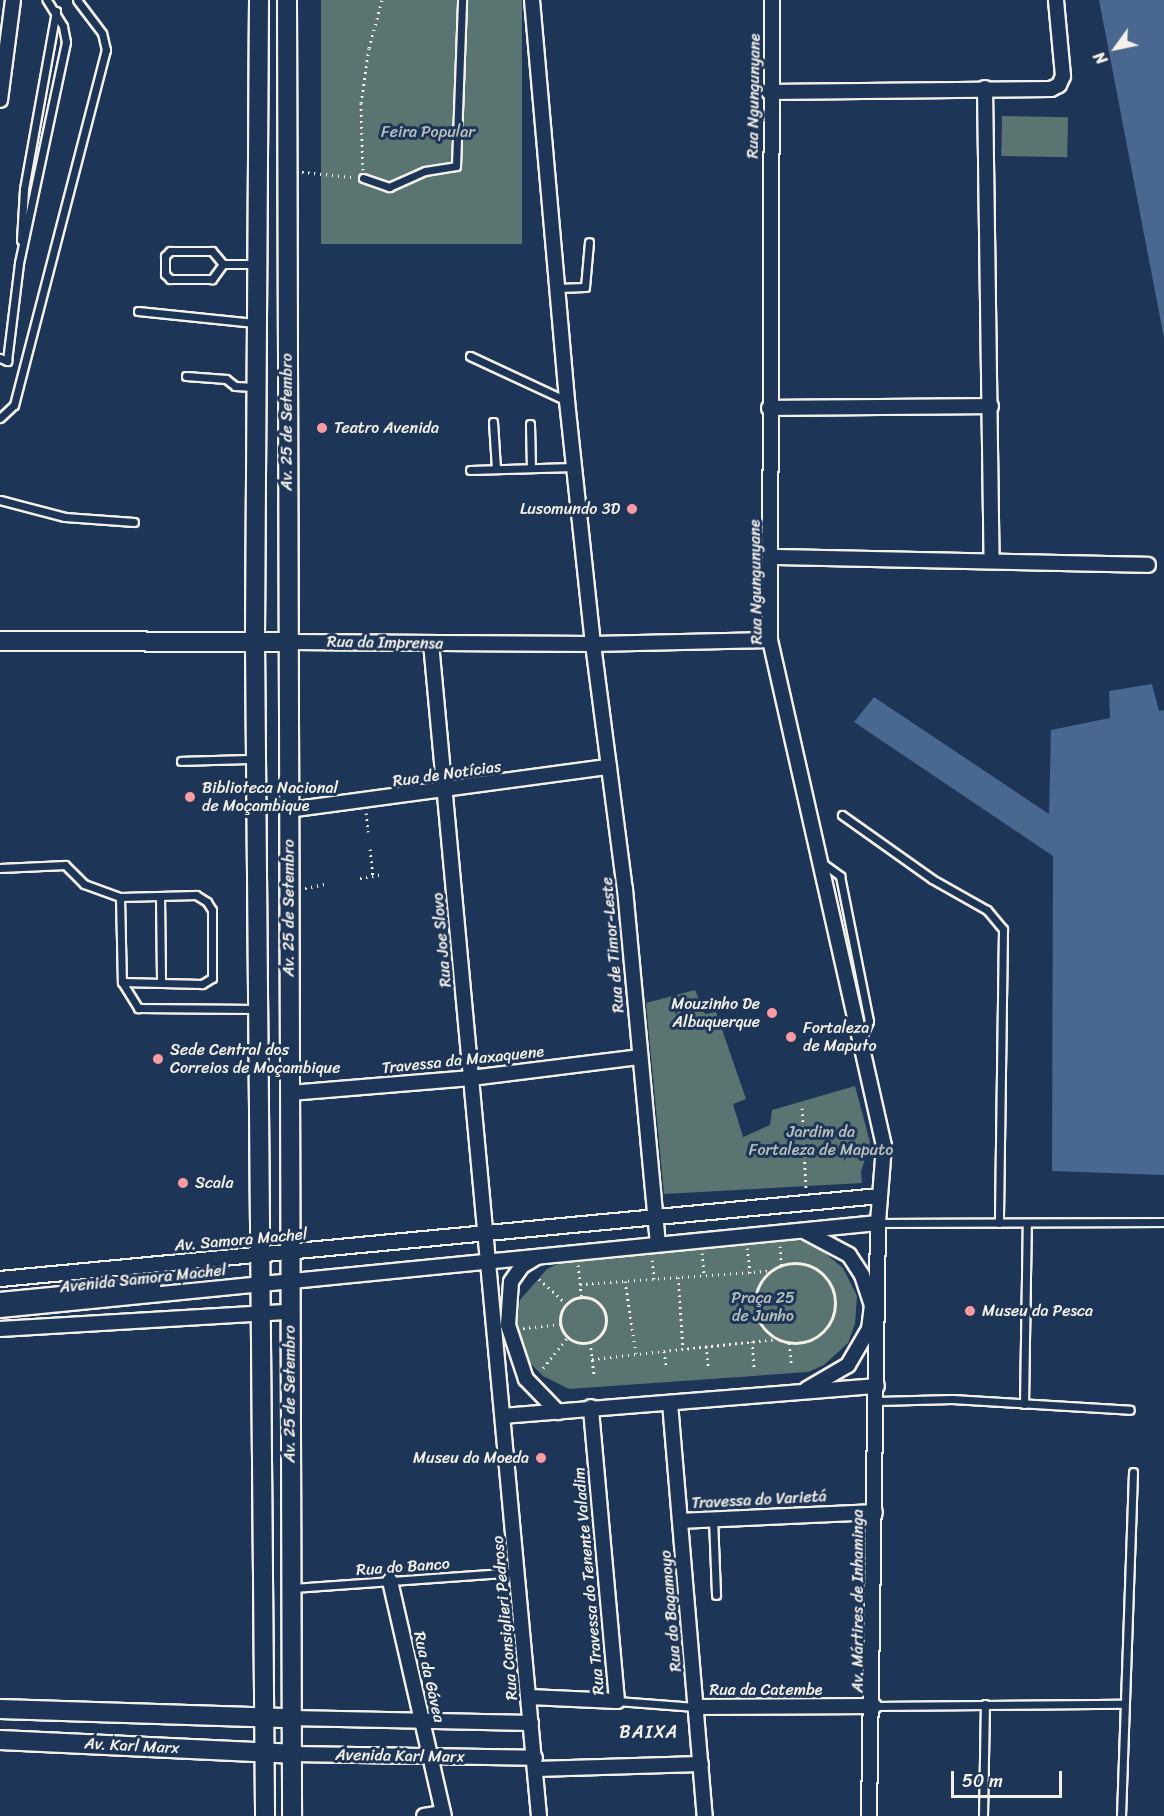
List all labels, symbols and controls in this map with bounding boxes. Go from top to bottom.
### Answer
north arrow [1086,18,1146,78]
street label: Rua Ngungunyane [743,33,765,159]
text: N [1085,46,1116,71]
park label: Feira Popular [381,122,475,142]
street label: Av. 25 de Setembro [277,353,297,491]
place label: Teatro Avenida [334,418,439,438]
marker: Teatro Avenida [315,421,329,435]
place label: Lusomundo 3D [520,499,620,519]
marker: Lusomundo 3D [625,502,639,516]
street label: Rua Ngungunyane [745,519,767,645]
street label: Rua da Imprensa [326,632,444,654]
street label: Rua de Notícias [392,757,502,791]
place label: Biblioteca Nacional de Moçambique [202,778,338,816]
marker: Biblioteca Nacional de Moçambique [183,790,197,804]
street label: Av. 25 de Setembro [279,839,299,977]
street label: Rua de Timor-Leste [598,876,628,1014]
street label: Rua Joe Slovo [428,891,456,989]
place label: Mouzinho De Albuquerque [671,994,760,1032]
marker: Mouzinho De Albuquerque [765,1006,779,1020]
place label: Fortaleza de Maputo [803,1018,877,1056]
marker: Fortaleza de Maputo [784,1030,798,1044]
place label: Sede Central dos Correios de Moçambique [170,1040,341,1078]
street label: Travessa da Maxaquene [381,1042,545,1078]
marker: Sede Central dos Correios de Moçambique [151,1052,165,1066]
park label: Jardim da Fortaleza de Maputo [749,1122,893,1160]
place label: Scala [195,1173,234,1193]
marker: Scala [176,1176,190,1190]
street label: Av. Samora Machel [174,1225,308,1255]
street label: Avenida Samora Machel [59,1261,227,1297]
park label: Praça 25 de Junho [731,1288,795,1326]
place label: Museu da Pesca [982,1301,1094,1321]
marker: Museu da Pesca [963,1304,977,1318]
street label: Av. 25 de Setembro [280,1325,300,1463]
place label: Museu da Moeda [413,1448,529,1468]
marker: Museu da Moeda [534,1451,548,1465]
street label: Rua Travessa do Tenente Valadim [569,1466,609,1696]
street label: Travessa do Varietá [691,1487,827,1513]
street label: Av. Mártires de Inhaminga [848,1509,868,1693]
street label: Rua Consiglieri Pedroso [488,1535,522,1701]
street label: Rua do Bagamoyo [656,1549,686,1673]
street label: Rua do Banco [355,1554,451,1580]
street label: Rua da Gávea [409,1630,449,1724]
street label: Rua da Catembe [710,1680,822,1700]
district label: BAIXA [619,1721,679,1743]
street label: Av. Karl Marx [84,1734,180,1758]
street label: Avenida Karl Marx [335,1745,465,1767]
scale bar [954,1759,1065,1797]
text: 50 m [962,1765,1003,1797]

